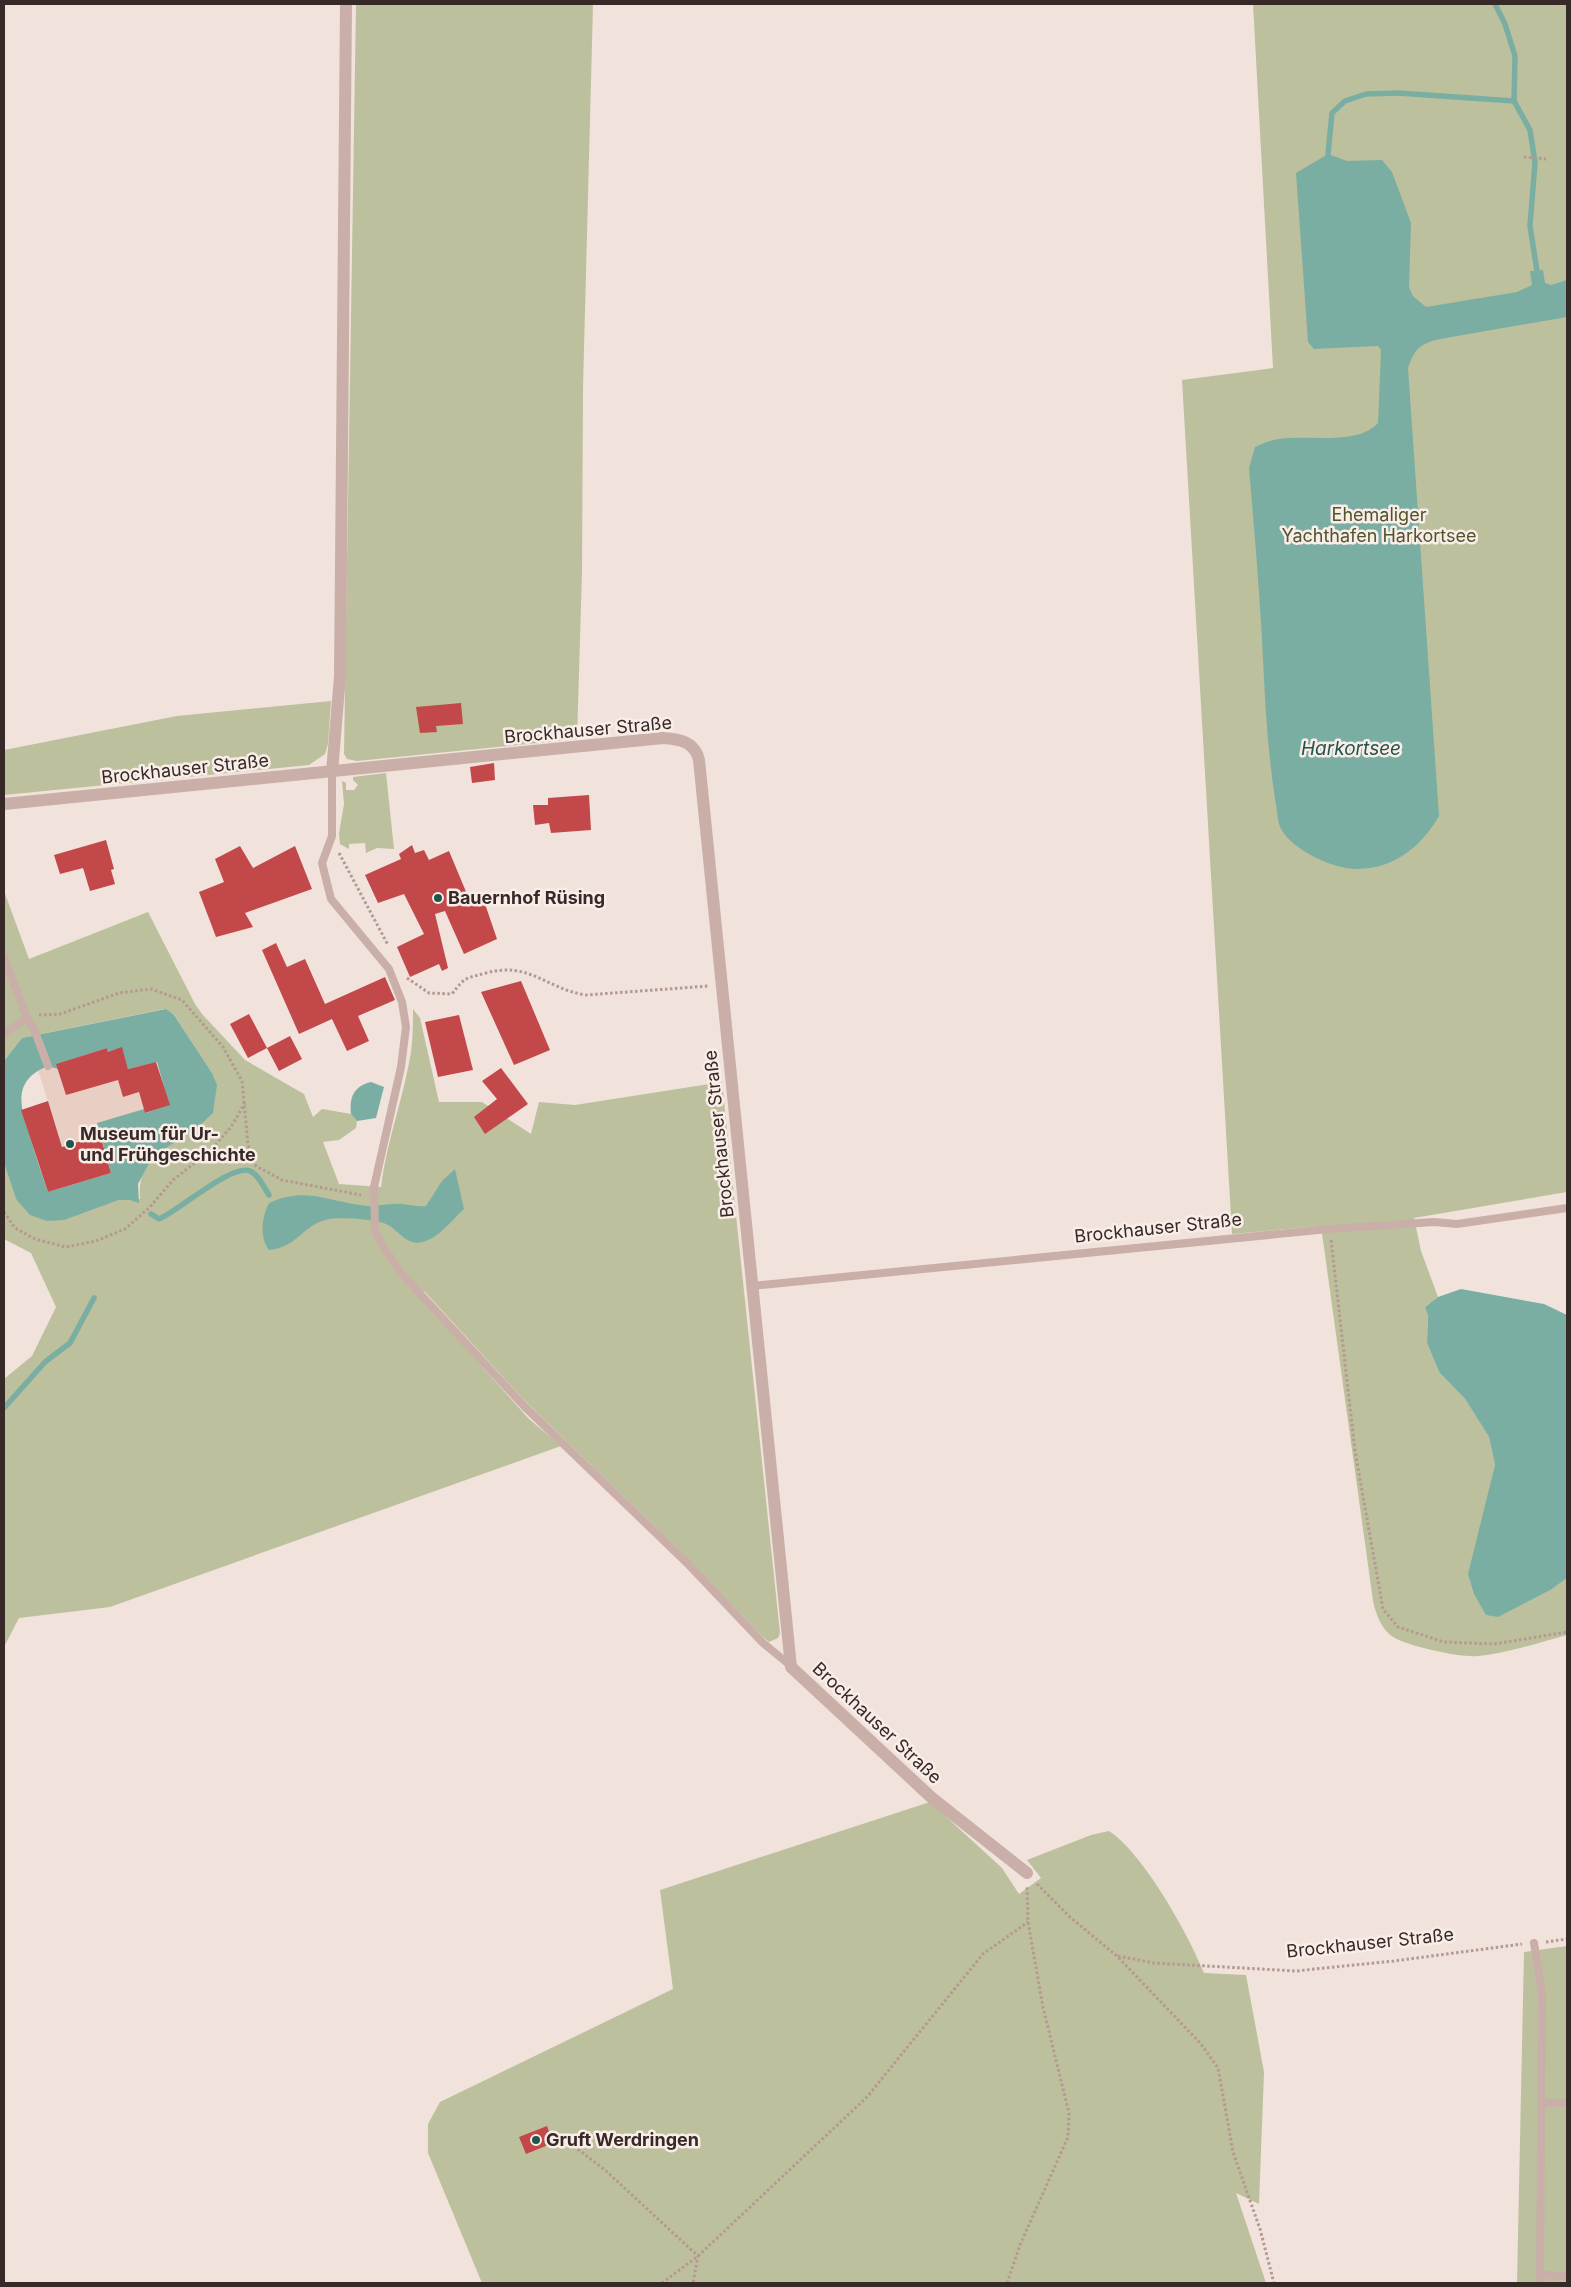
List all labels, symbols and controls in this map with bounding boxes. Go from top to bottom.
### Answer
park label: Ehemaliger Yachthafen Harkortsee [1281,504,1477,546]
street label: Brockhauser Straße [503,712,673,747]
water label: Harkortsee [1301,737,1401,760]
street label: Brockhauser Straße [100,749,270,788]
place label: Bauernhof Rüsing [448,887,605,908]
marker: Bauernhof Rüsing [432,892,444,904]
street label: Brockhauser Straße [699,1049,738,1219]
place label: Museum für Ur- und Frühgeschichte [80,1123,256,1165]
marker: Museum für Ur- und Frühgeschichte [64,1138,76,1150]
street label: Brockhauser Straße [1073,1208,1243,1247]
street label: Brockhauser Straße [809,1658,946,1788]
street label: Brockhauser Straße [1285,1923,1455,1962]
place label: Gruft Werdringen [546,2129,699,2150]
marker: Gruft Werdringen [530,2134,542,2146]

